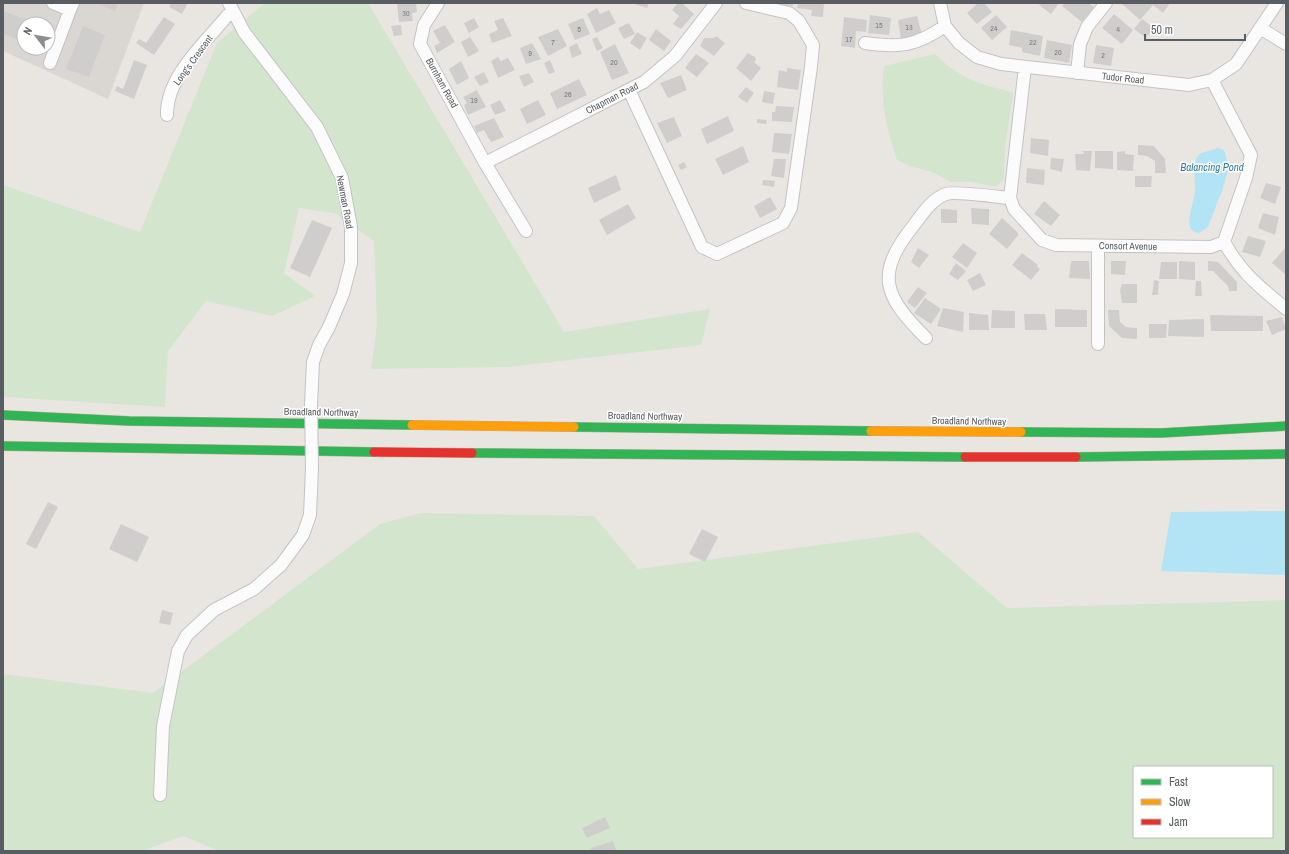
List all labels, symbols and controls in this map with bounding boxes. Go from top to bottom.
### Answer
house number: 30 [402,8,410,18]
north arrow [16,16,56,56]
scale bar [1145,16,1245,42]
house number: 15 [875,20,883,30]
house number: 13 [905,22,913,32]
text: 50 m [1151,22,1173,38]
house number: 24 [990,23,998,33]
text: N [20,24,35,37]
house number: 5 [577,24,581,34]
house number: 4 [1116,24,1120,34]
street label: Long's Crescent [170,32,216,88]
house number: 17 [845,34,853,44]
house number: 7 [551,37,555,47]
house number: 22 [1029,37,1037,47]
house number: 20 [1054,47,1062,57]
house number: 9 [528,48,532,58]
house number: 2 [1101,50,1105,60]
street label: Burnham Road [423,56,461,110]
house number: 20 [610,57,618,67]
street label: Tudor Road [1101,69,1145,87]
street label: Chapman Road [583,79,641,117]
house number: 26 [564,89,572,99]
house number: 19 [470,95,478,105]
water label: Balancing Pond [1180,160,1245,174]
street label: Newman Road [333,174,357,230]
street label: Consort Avenue [1099,239,1158,253]
street label: Broadland Northway [284,405,359,419]
street label: Broadland Northway [608,409,683,423]
street label: Broadland Northway [932,414,1007,428]
legend [1133,766,1273,838]
text: Fast [1169,774,1188,790]
text: Slow [1169,794,1191,810]
text: Jam [1169,814,1188,830]

